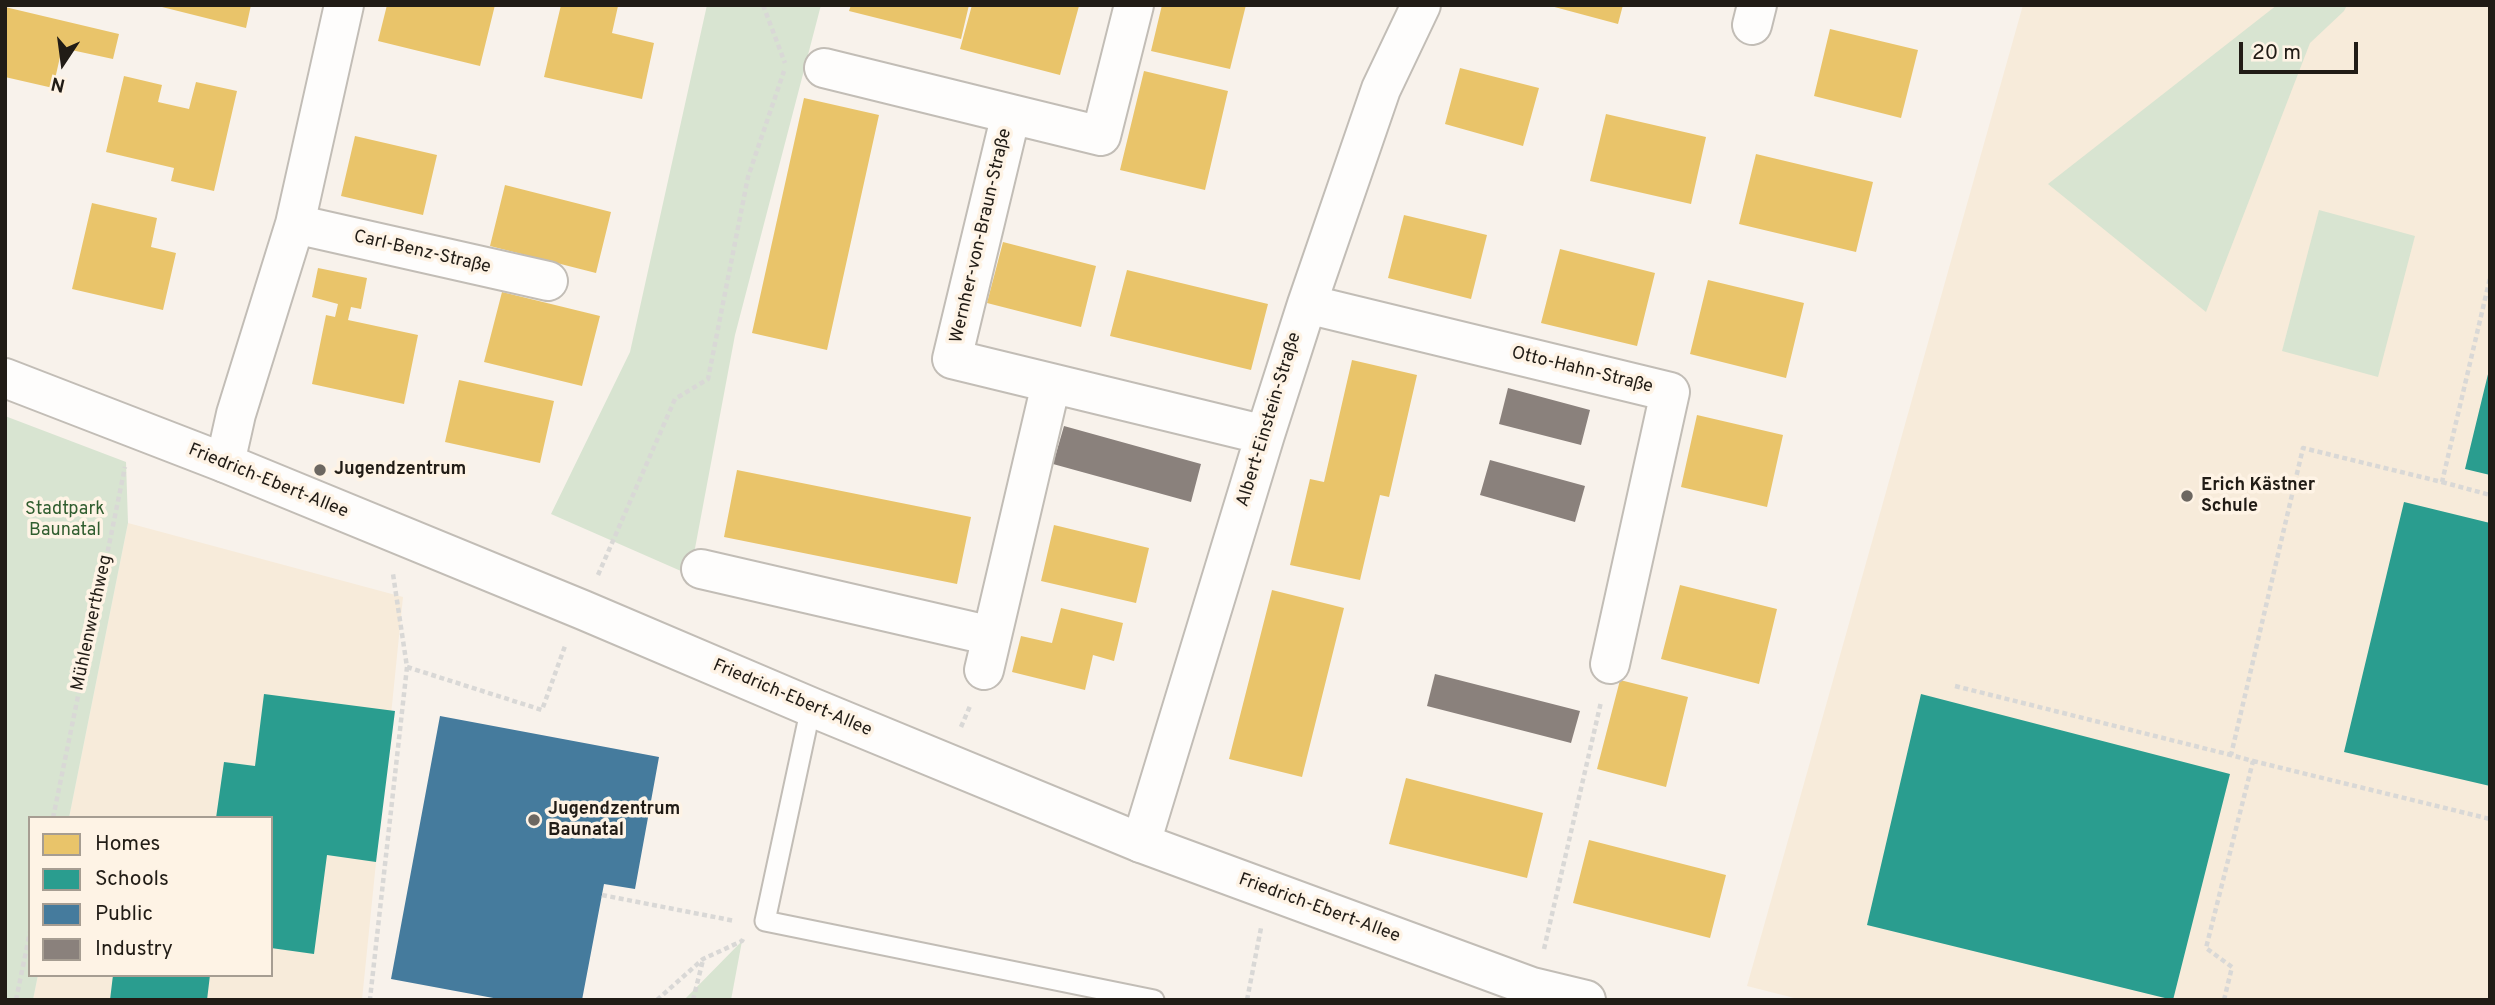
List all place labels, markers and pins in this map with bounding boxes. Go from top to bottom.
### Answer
place label: Jugendzentrum [334,459,466,481]
marker: Jugendzentrum [312,462,328,478]
place label: Erich Kästner Schule [2201,475,2315,518]
marker: Erich Kästner Schule [2179,488,2195,504]
place label: Jugendzentrum Baunatal [548,799,680,842]
marker: Jugendzentrum Baunatal [526,812,542,828]

